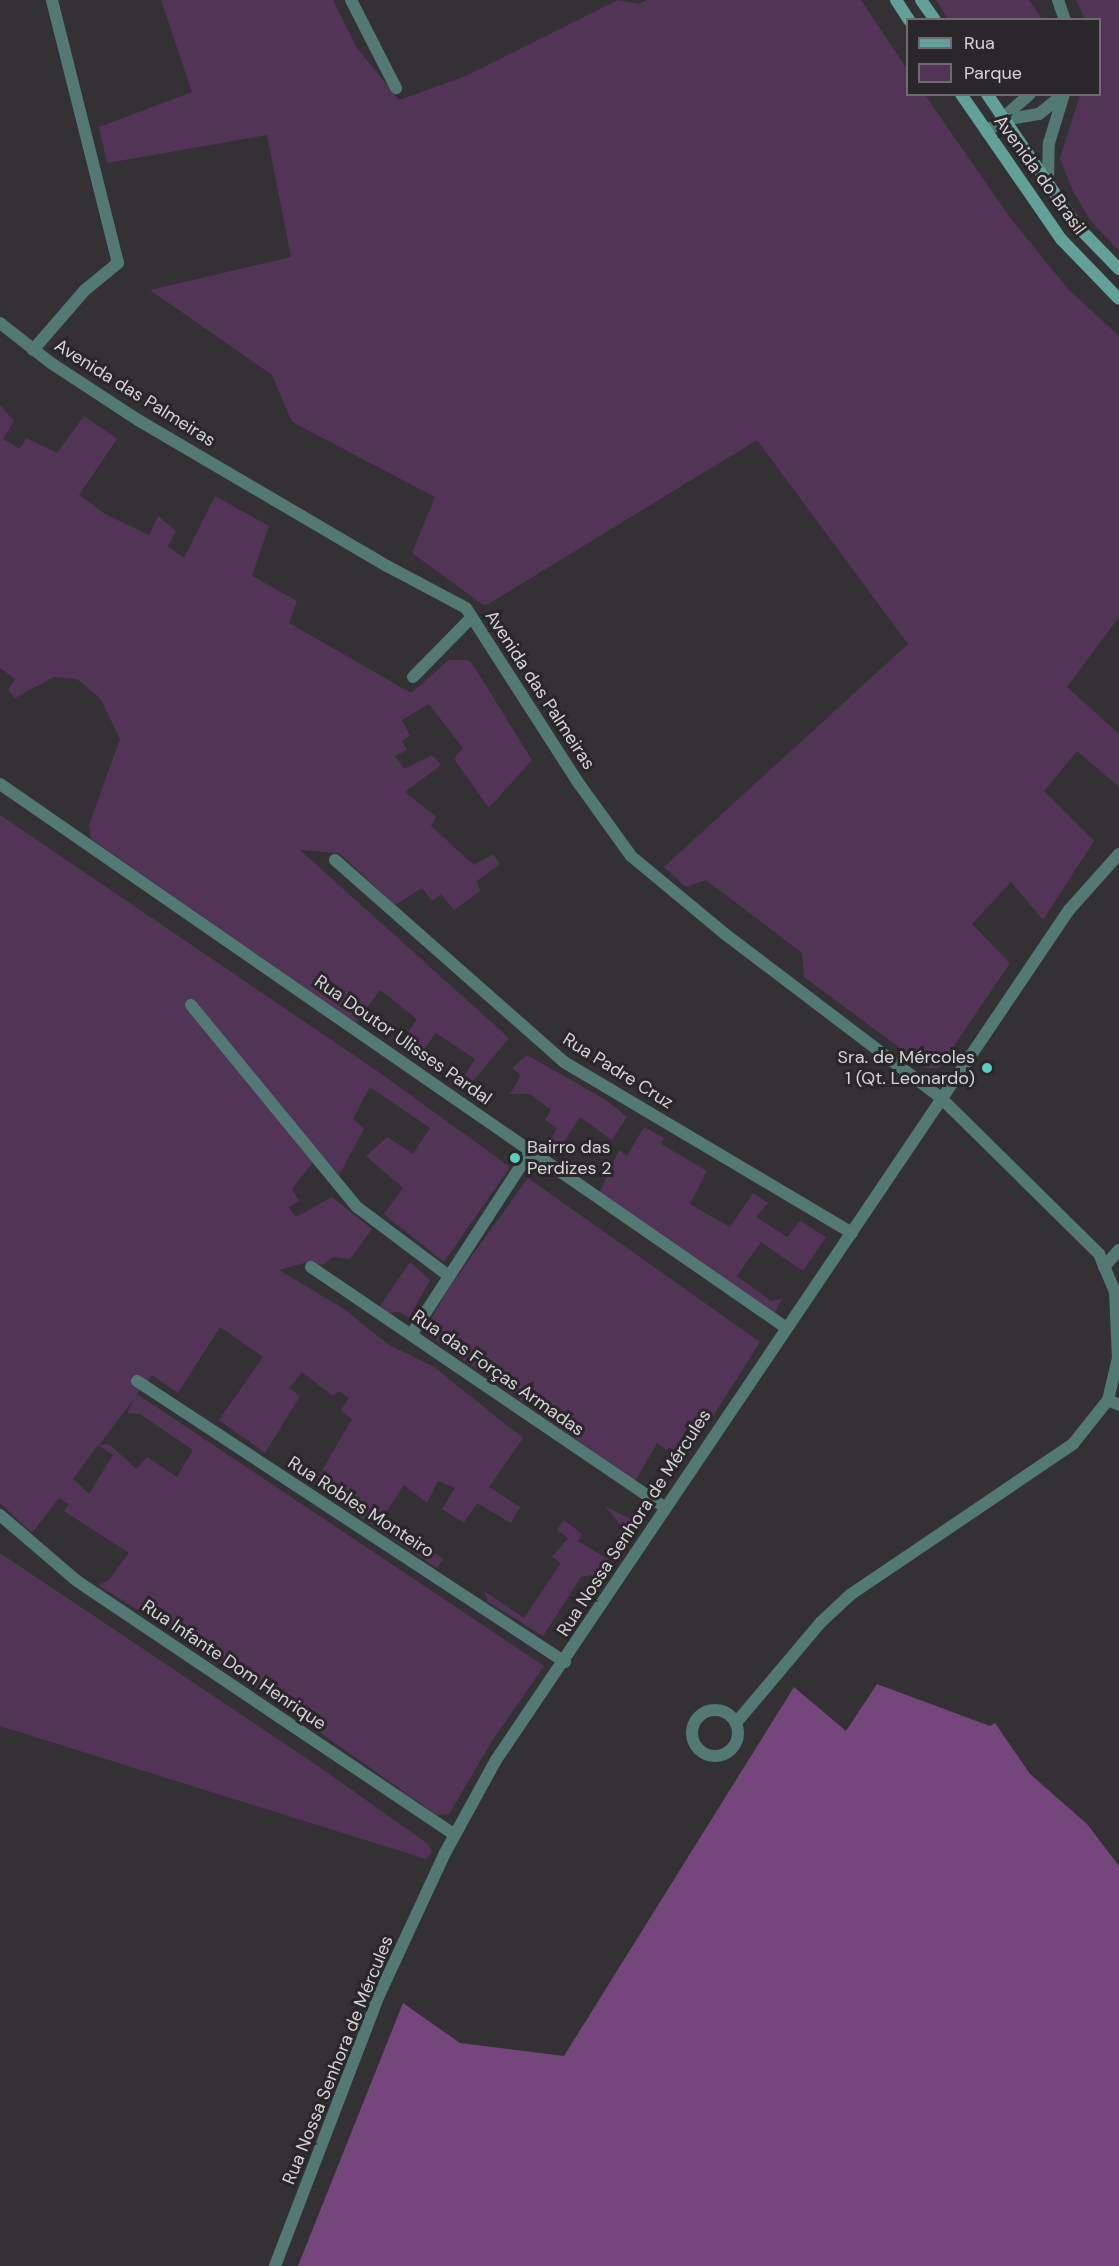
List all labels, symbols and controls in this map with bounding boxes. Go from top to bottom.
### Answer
legend [906,18,1101,96]
text: Rua [964,31,995,55]
text: Parque [964,61,1022,85]
street label: Avenida do Brasil [989,111,1091,239]
street label: Avenida das Palmeiras [51,335,219,451]
street label: Avenida das Palmeiras [480,606,600,774]
street label: Rua Doutor Ulisses Pardal [310,971,496,1109]
street label: Rua Padre Cruz [559,1028,677,1114]
place label: Sra. de Mércoles 1 (Qt. Leonardo) [838,1047,975,1090]
marker: Sra. de Mércoles 1 (Qt. Leonardo) [980,1061,994,1075]
place label: Bairro das Perdizes 2 [527,1137,612,1180]
marker: Bairro das Perdizes 2 [508,1151,522,1165]
street label: Rua das Forças Armadas [408,1305,588,1441]
street label: Rua Nossa Senhora de Mércules [552,1405,716,1641]
street label: Rua Robles Monteiro [284,1452,438,1562]
street label: Rua Infante Dom Henrique [138,1595,330,1735]
street label: Rua Nossa Senhora de Mércules [278,1932,398,2188]

